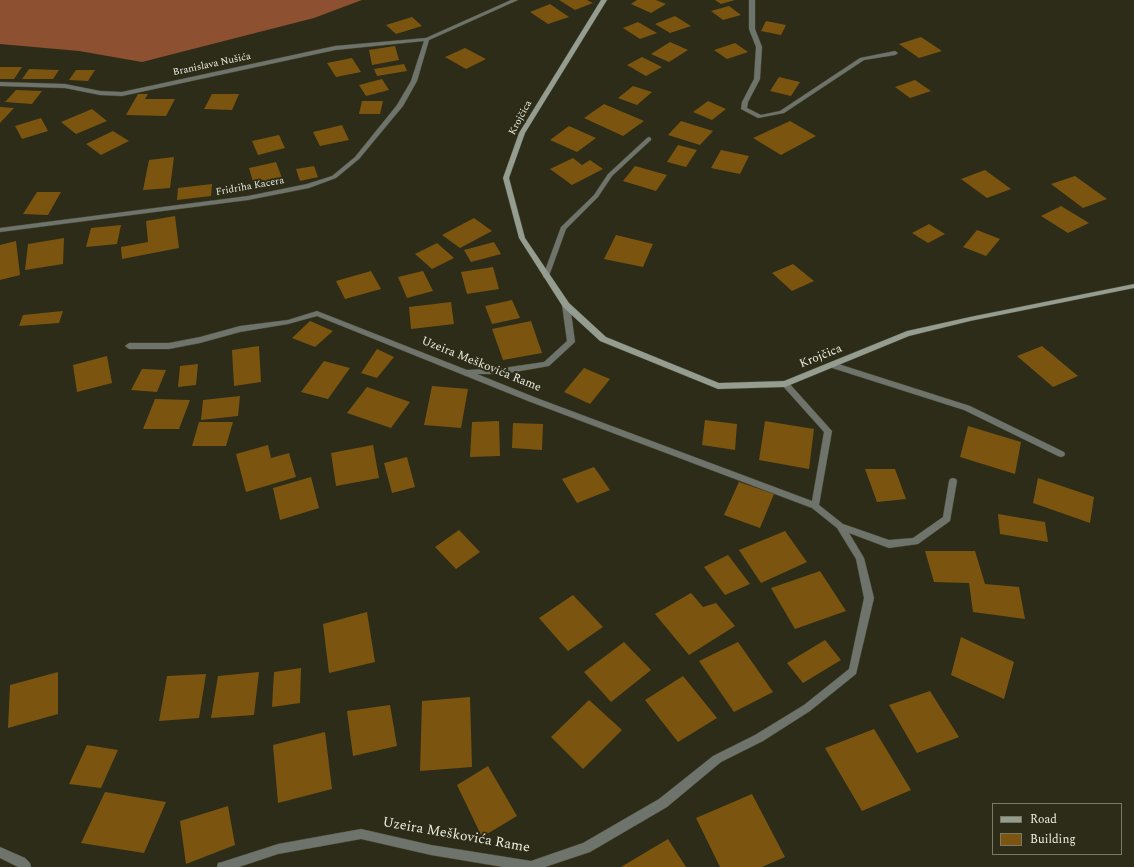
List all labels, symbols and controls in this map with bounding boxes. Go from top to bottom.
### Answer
street label: Branislava Nušića [172,51,252,79]
street label: Krojčica [507,99,535,137]
street label: Fridriha Kacera [215,175,285,199]
street label: Uzeira Meškovića Rame [419,334,543,396]
street label: Krojčica [798,342,844,372]
legend [992,803,1122,855]
text: Road [1030,810,1057,829]
street label: Uzeira Meškovića Rame [381,815,531,857]
text: Building [1030,830,1076,849]

